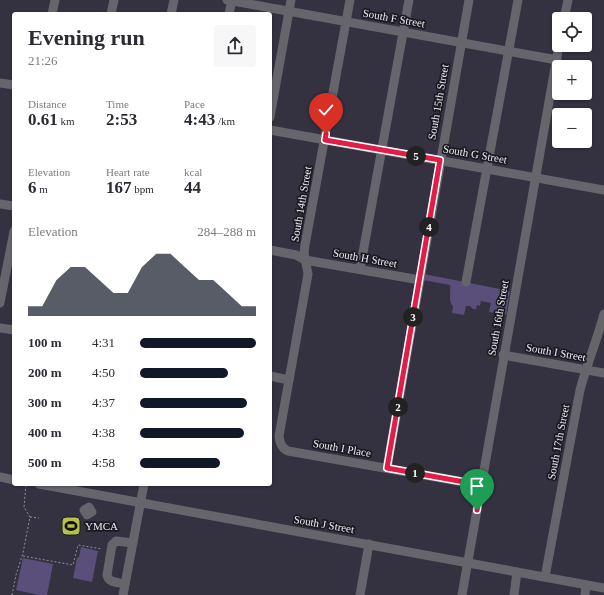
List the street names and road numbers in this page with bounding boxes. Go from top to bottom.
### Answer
street label: South F Street [362,7,426,29]
street label: South 15th Street [425,63,451,141]
street label: South G Street [442,142,508,166]
street label: South 14th Street [288,165,314,243]
street label: South H Street [332,246,398,270]
street label: South 16th Street [485,279,511,357]
street label: South I Street [525,341,587,363]
street label: South 17th Street [545,403,571,481]
street label: South I Place [312,437,372,459]
street label: South J Street [293,513,355,535]

